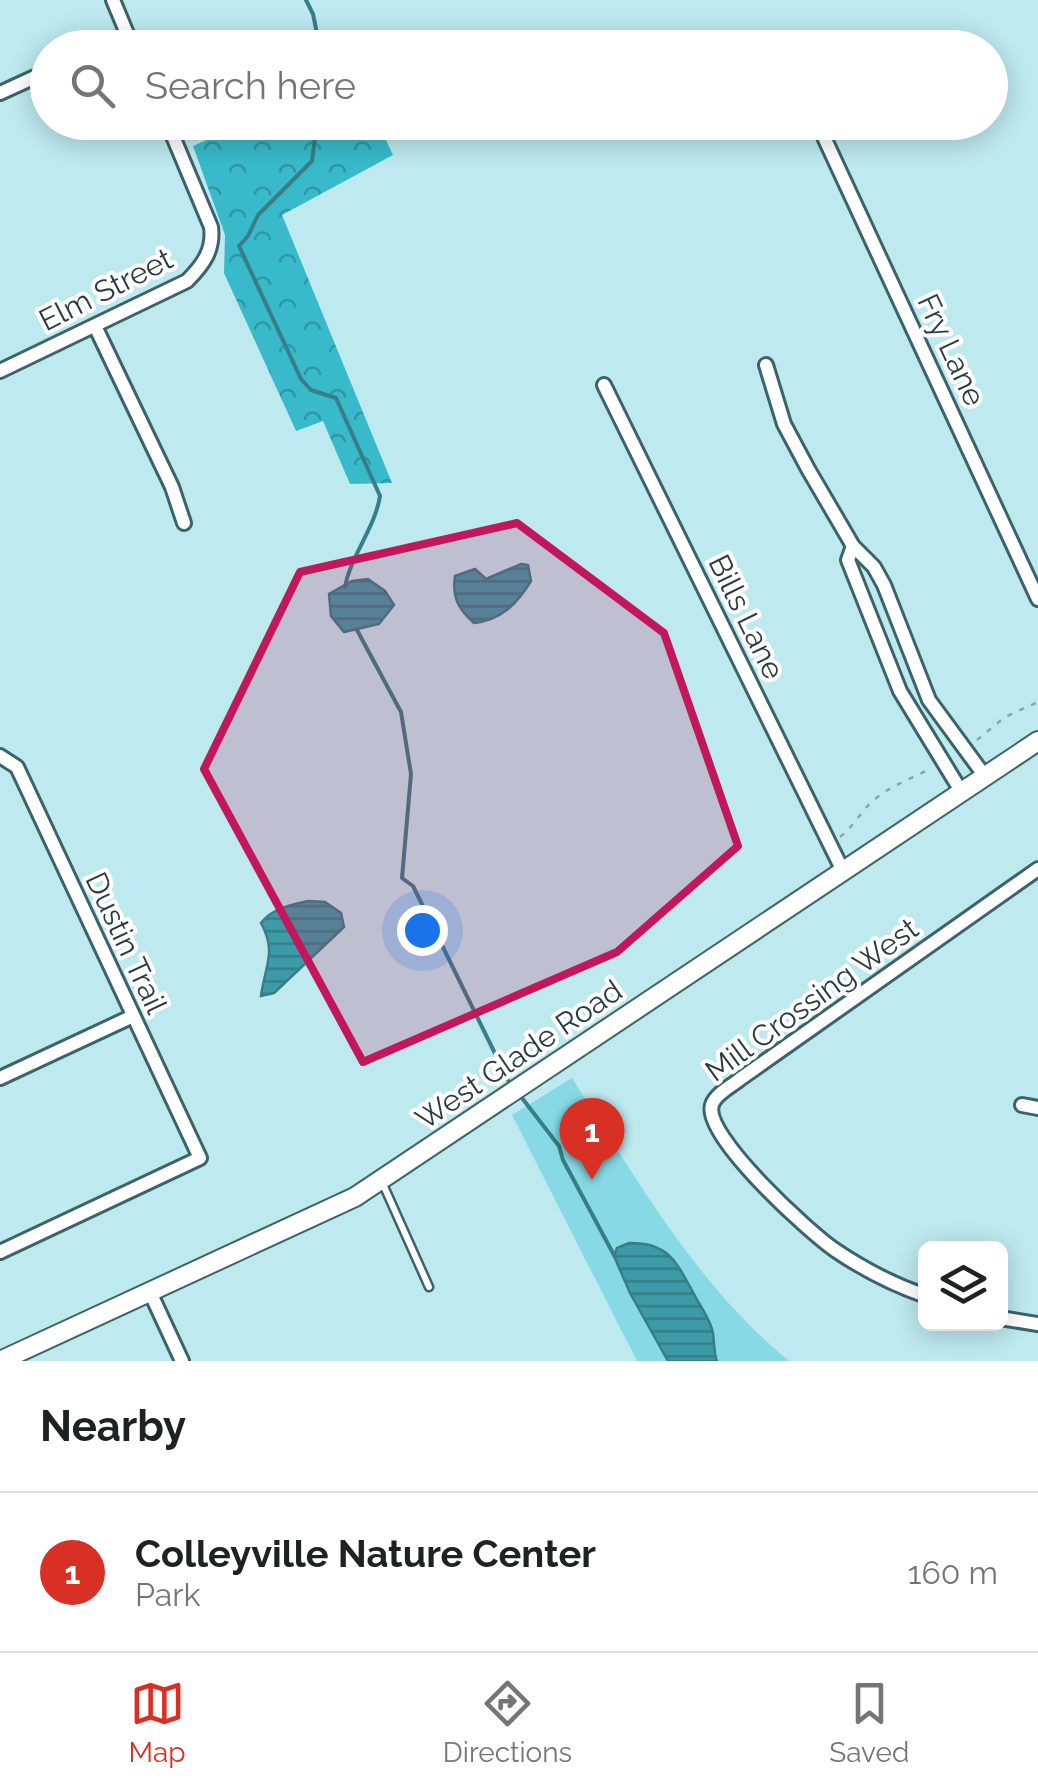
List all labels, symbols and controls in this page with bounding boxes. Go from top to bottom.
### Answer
search box [30,30,1008,140]
icon: search [65,58,120,113]
text: Search here [145,63,356,108]
street label: Elm Street [33,241,178,338]
street label: Fry Lane [910,288,992,411]
street label: Bills Lane [701,549,792,685]
street label: Dustin Trail [79,867,175,1020]
your location [397,905,448,956]
street label: Mill Crossing West [699,911,925,1088]
street label: West Glade Road [409,973,628,1136]
pin: 1 [560,1098,624,1180]
map controls [918,1241,1008,1331]
button: layers [918,1241,1008,1331]
text: Nearby [40,1402,186,1451]
text: Colleyville Nature Center [135,1531,596,1576]
text: 1 [65,1554,80,1591]
text: 160 m [908,1554,998,1591]
text: Park [135,1576,200,1613]
tab: Map [129,1676,186,1769]
tab: Directions [443,1676,572,1769]
tab: Saved [829,1676,909,1769]

